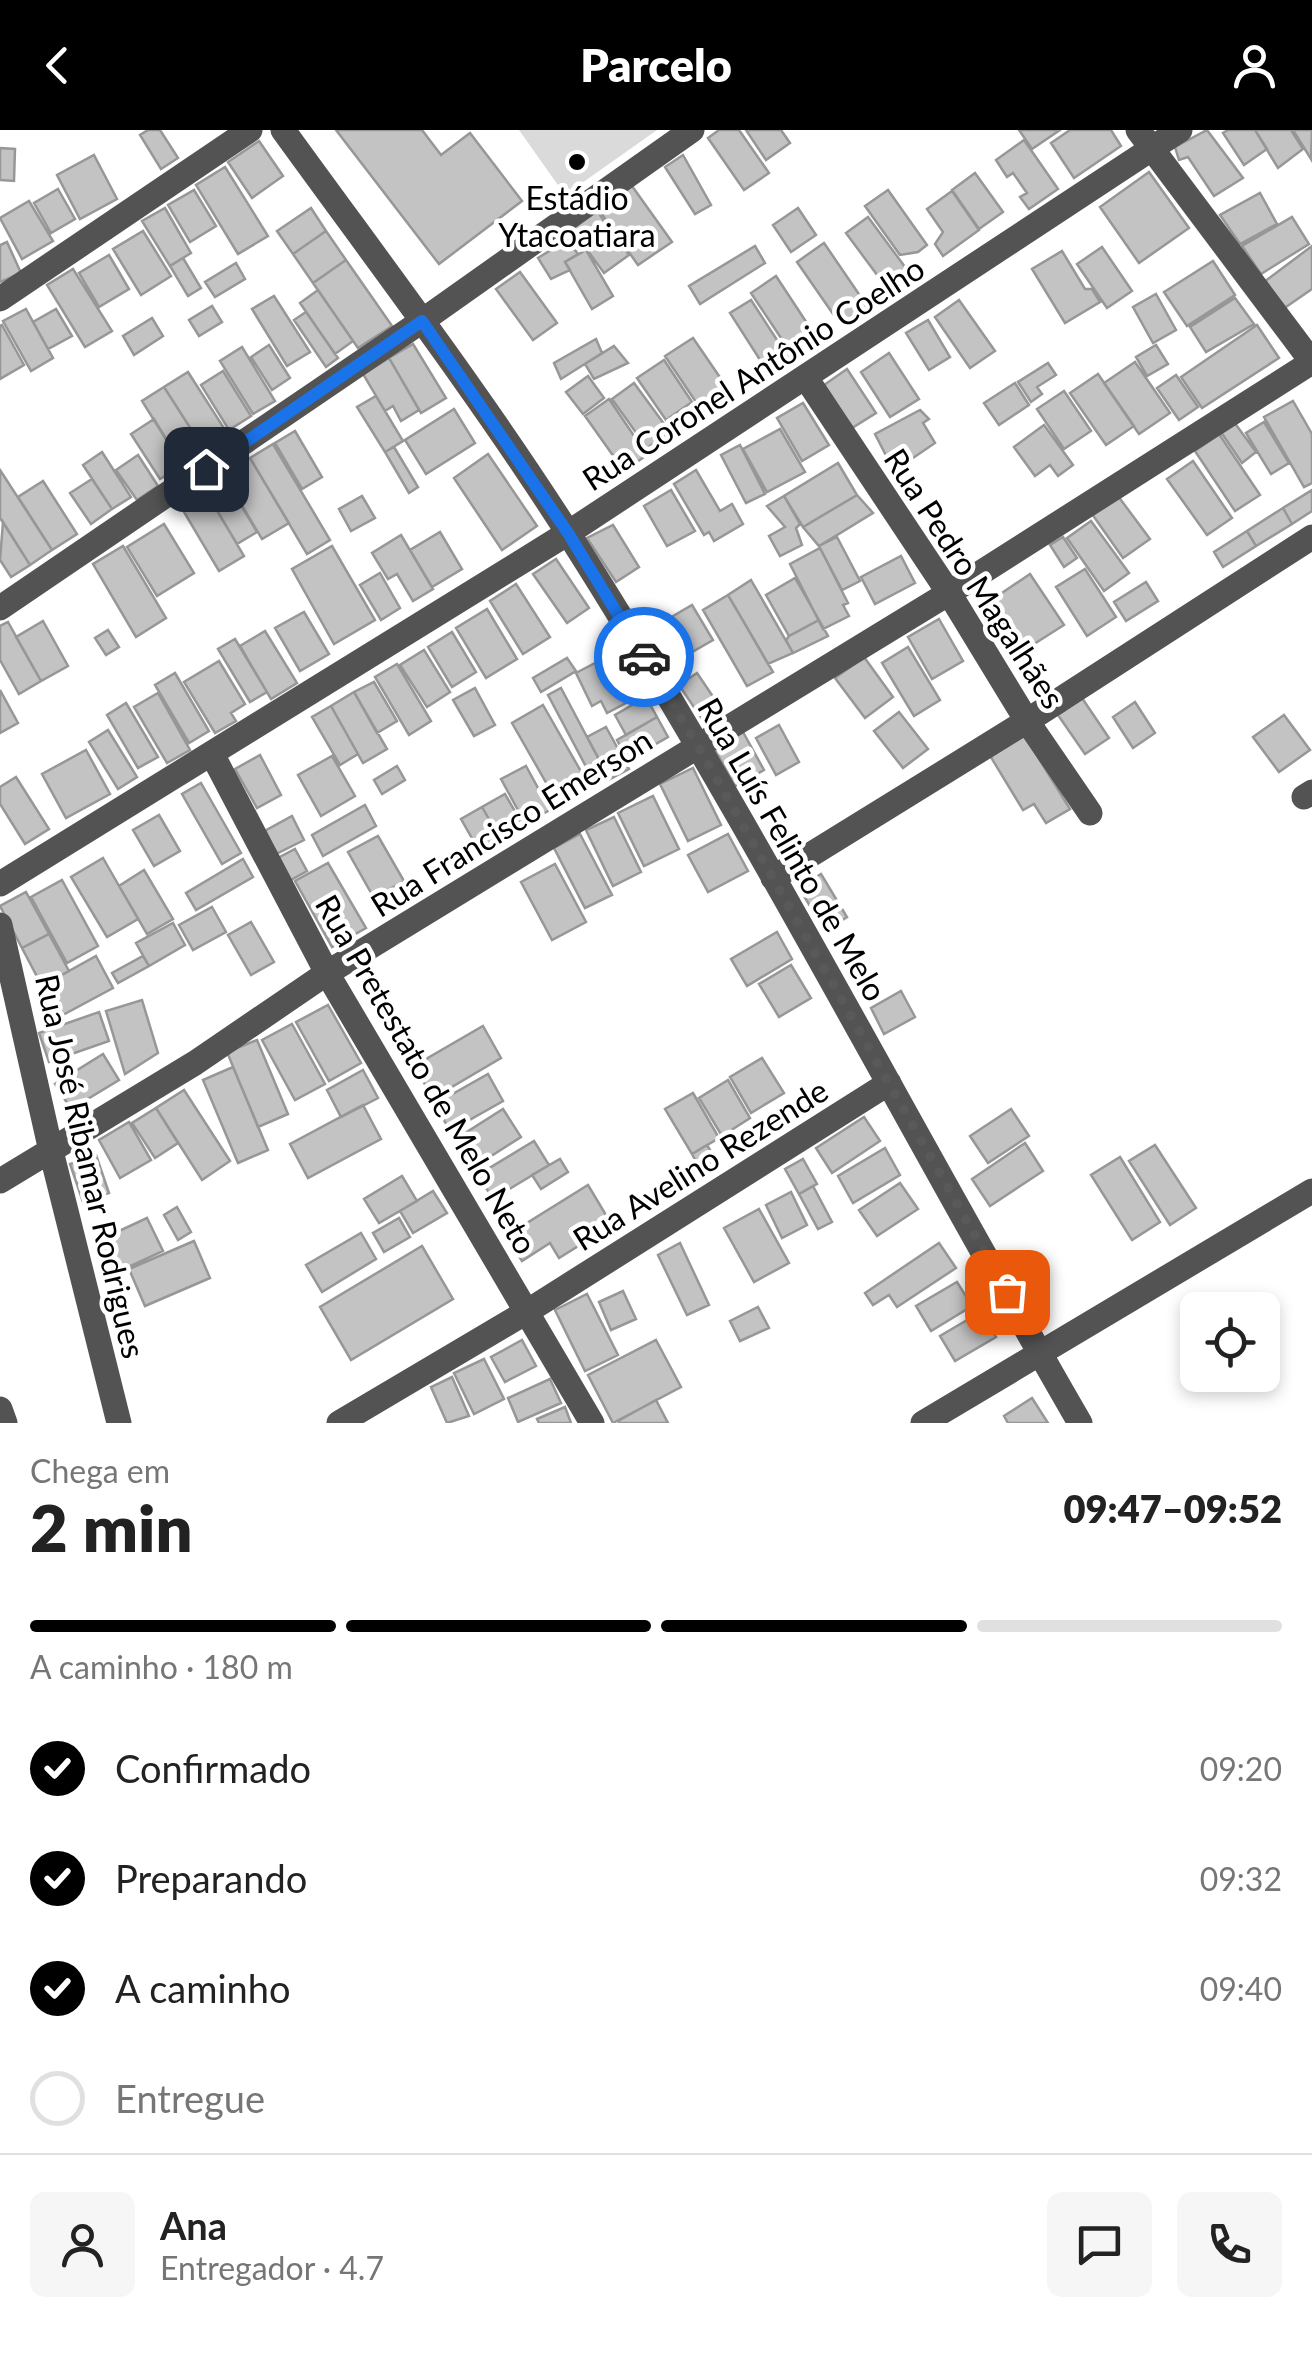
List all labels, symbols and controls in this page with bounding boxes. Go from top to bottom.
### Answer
icon: back [30,38,85,93]
text: Parcelo [580,38,732,92]
icon: person [1227,38,1282,93]
marker: Estádio Ytacoatiara [566,151,588,173]
place label: Estádio Ytacoatiara [498,178,656,254]
street label: Rua Coronel Antônio Coelho [575,248,931,498]
pin [164,427,249,512]
street label: Rua Pedro Magalhães [877,441,1073,715]
icon: home [179,442,234,497]
courier [594,607,694,707]
icon: car [617,630,672,685]
street label: Rua Luís Felinto de Melo [690,691,896,1007]
street label: Rua Francisco Emerson [363,720,659,924]
street label: Rua Pretestato de Melo Neto [308,887,546,1261]
street label: Rua José Ribamar Rodrigues [28,970,154,1362]
street label: Rua Avelino Rezende [566,1070,834,1258]
pin [965,1250,1050,1335]
icon: bag [980,1265,1035,1320]
map controls [1180,1292,1280,1392]
button: locate [1180,1292,1280,1392]
text: Chega em [30,1451,170,1490]
text: 09:47–09:52 [1063,1485,1282,1531]
text: 2 min [30,1488,192,1566]
text: A caminho · 180 m [30,1647,293,1686]
icon: check [30,1741,85,1796]
text: Confirmado [115,1745,311,1791]
text: 09:20 [1200,1749,1282,1788]
icon: check [30,1851,85,1906]
text: Preparando [115,1855,307,1901]
text: 09:32 [1200,1859,1282,1898]
icon: check [30,1961,85,2016]
text: A caminho [115,1965,291,2011]
text: 09:40 [1200,1969,1282,2008]
text: Entregue [115,2075,265,2121]
button: person [30,2192,135,2297]
button: chat [1047,2192,1152,2297]
button: phone [1177,2192,1282,2297]
text: Ana [160,2202,227,2248]
text: Entregador · 4.7 [160,2248,384,2287]

